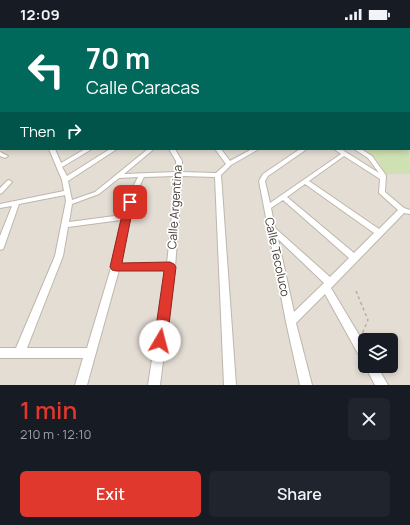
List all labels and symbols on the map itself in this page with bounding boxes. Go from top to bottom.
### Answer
street label: Calle Argentina [163,164,186,250]
pin [113,185,147,219]
street label: Calle Tecoluco [261,216,294,298]
position arrow [139,320,181,362]

